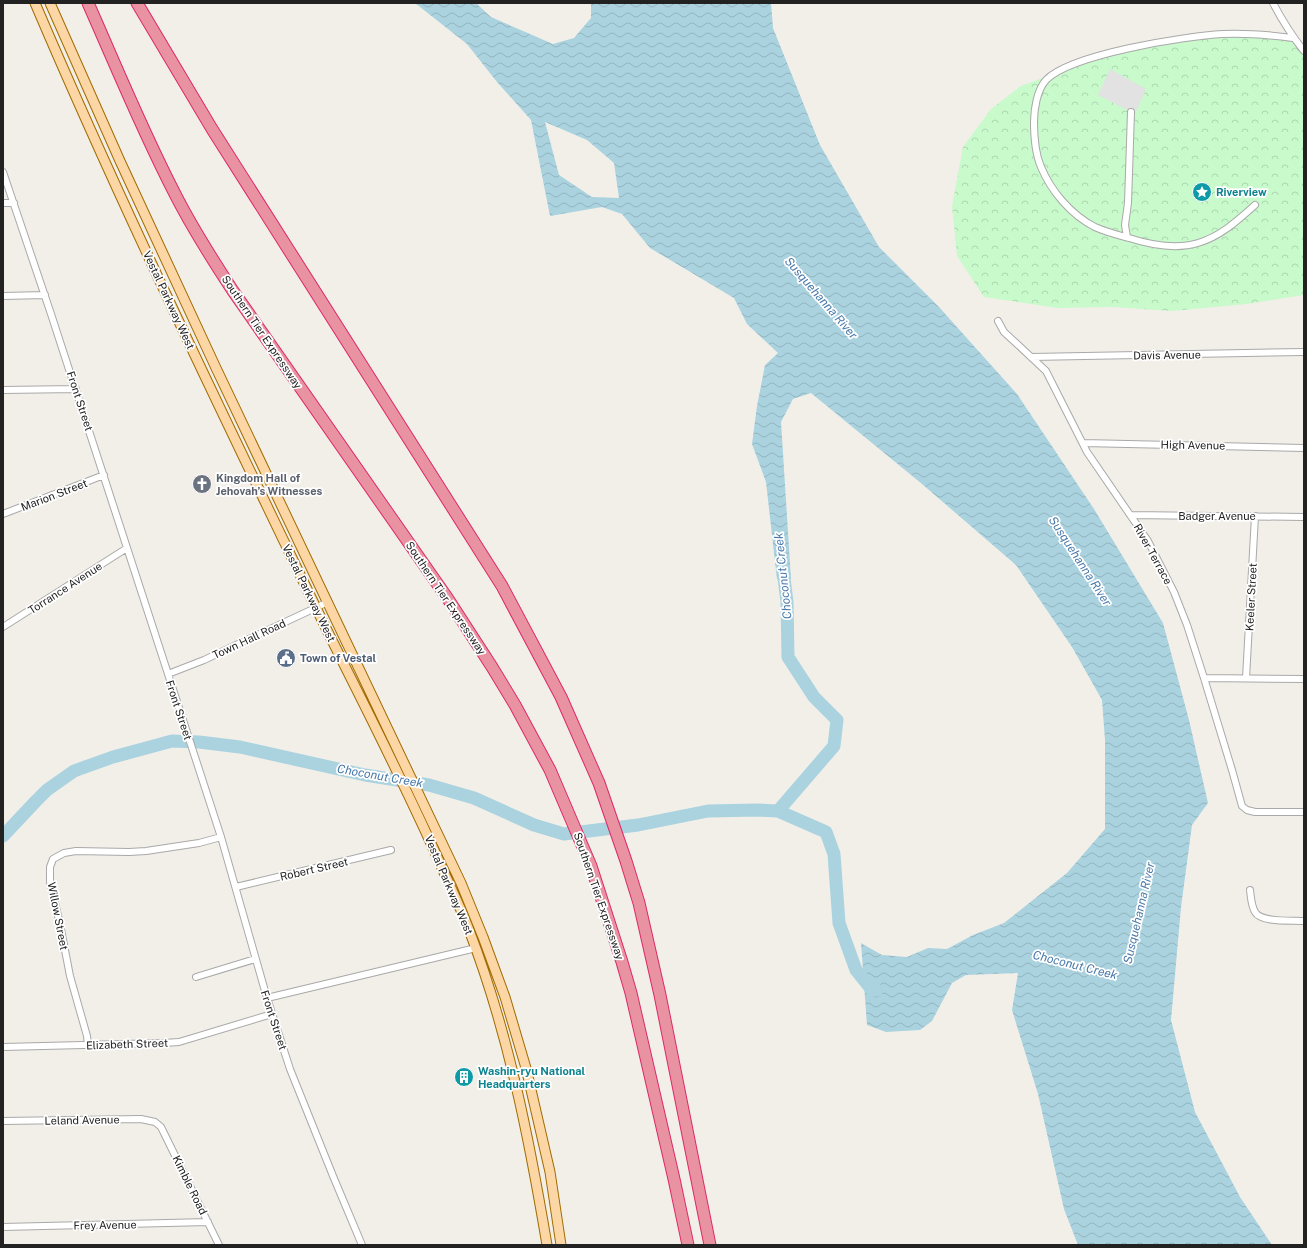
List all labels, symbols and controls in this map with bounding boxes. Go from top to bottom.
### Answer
place icon: Riverview [1191,181,1213,203]
place label: Riverview [1216,186,1267,198]
street label: Vestal Parkway West [141,249,197,351]
water label: Susquehanna River [782,254,861,342]
street label: Southern Tier Expressway [220,273,304,391]
street label: Davis Avenue [1133,348,1201,362]
street label: Front Street [65,370,95,432]
street label: High Avenue [1161,438,1225,452]
place label: Kingdom Hall of Jehovah’s Witnesses [216,472,322,497]
church icon: Kingdom Hall of Jehovah’s Witnesses [191,473,213,495]
street label: Marion Street [19,477,89,513]
street label: Badger Avenue [1178,510,1256,522]
water label: Susquehanna River [1046,514,1114,609]
street label: River Terrace [1131,522,1175,586]
water label: Choconut Creek [771,532,795,620]
street label: Southern Tier Expressway [404,539,488,657]
street label: Vestal Parkway West [280,542,338,644]
street label: Torrance Avenue [26,560,104,616]
street label: Keeler Street [1243,563,1259,631]
street label: Town Hall Road [211,617,287,661]
public building icon: Town of Vestal [275,647,297,669]
place label: Town of Vestal [300,652,377,664]
street label: Front Street [164,679,194,741]
water label: Choconut Creek [336,762,424,791]
street label: Southern Tier Expressway [572,831,626,961]
street label: Vestal Parkway West [423,833,475,937]
street label: Robert Street [279,855,349,883]
water label: Susquehanna River [1120,860,1158,965]
street label: Willow Street [46,881,70,951]
water label: Choconut Creek [1031,948,1119,982]
street label: Front Street [259,989,289,1051]
street label: Elizabeth Street [86,1037,168,1051]
place label: Washin-ryu National Headquarters [478,1065,585,1090]
building icon: Washin-ryu National Headquarters [453,1066,475,1088]
street label: Leland Avenue [44,1113,120,1127]
street label: Kimble Road [171,1153,209,1217]
street label: Frey Avenue [73,1218,137,1232]

